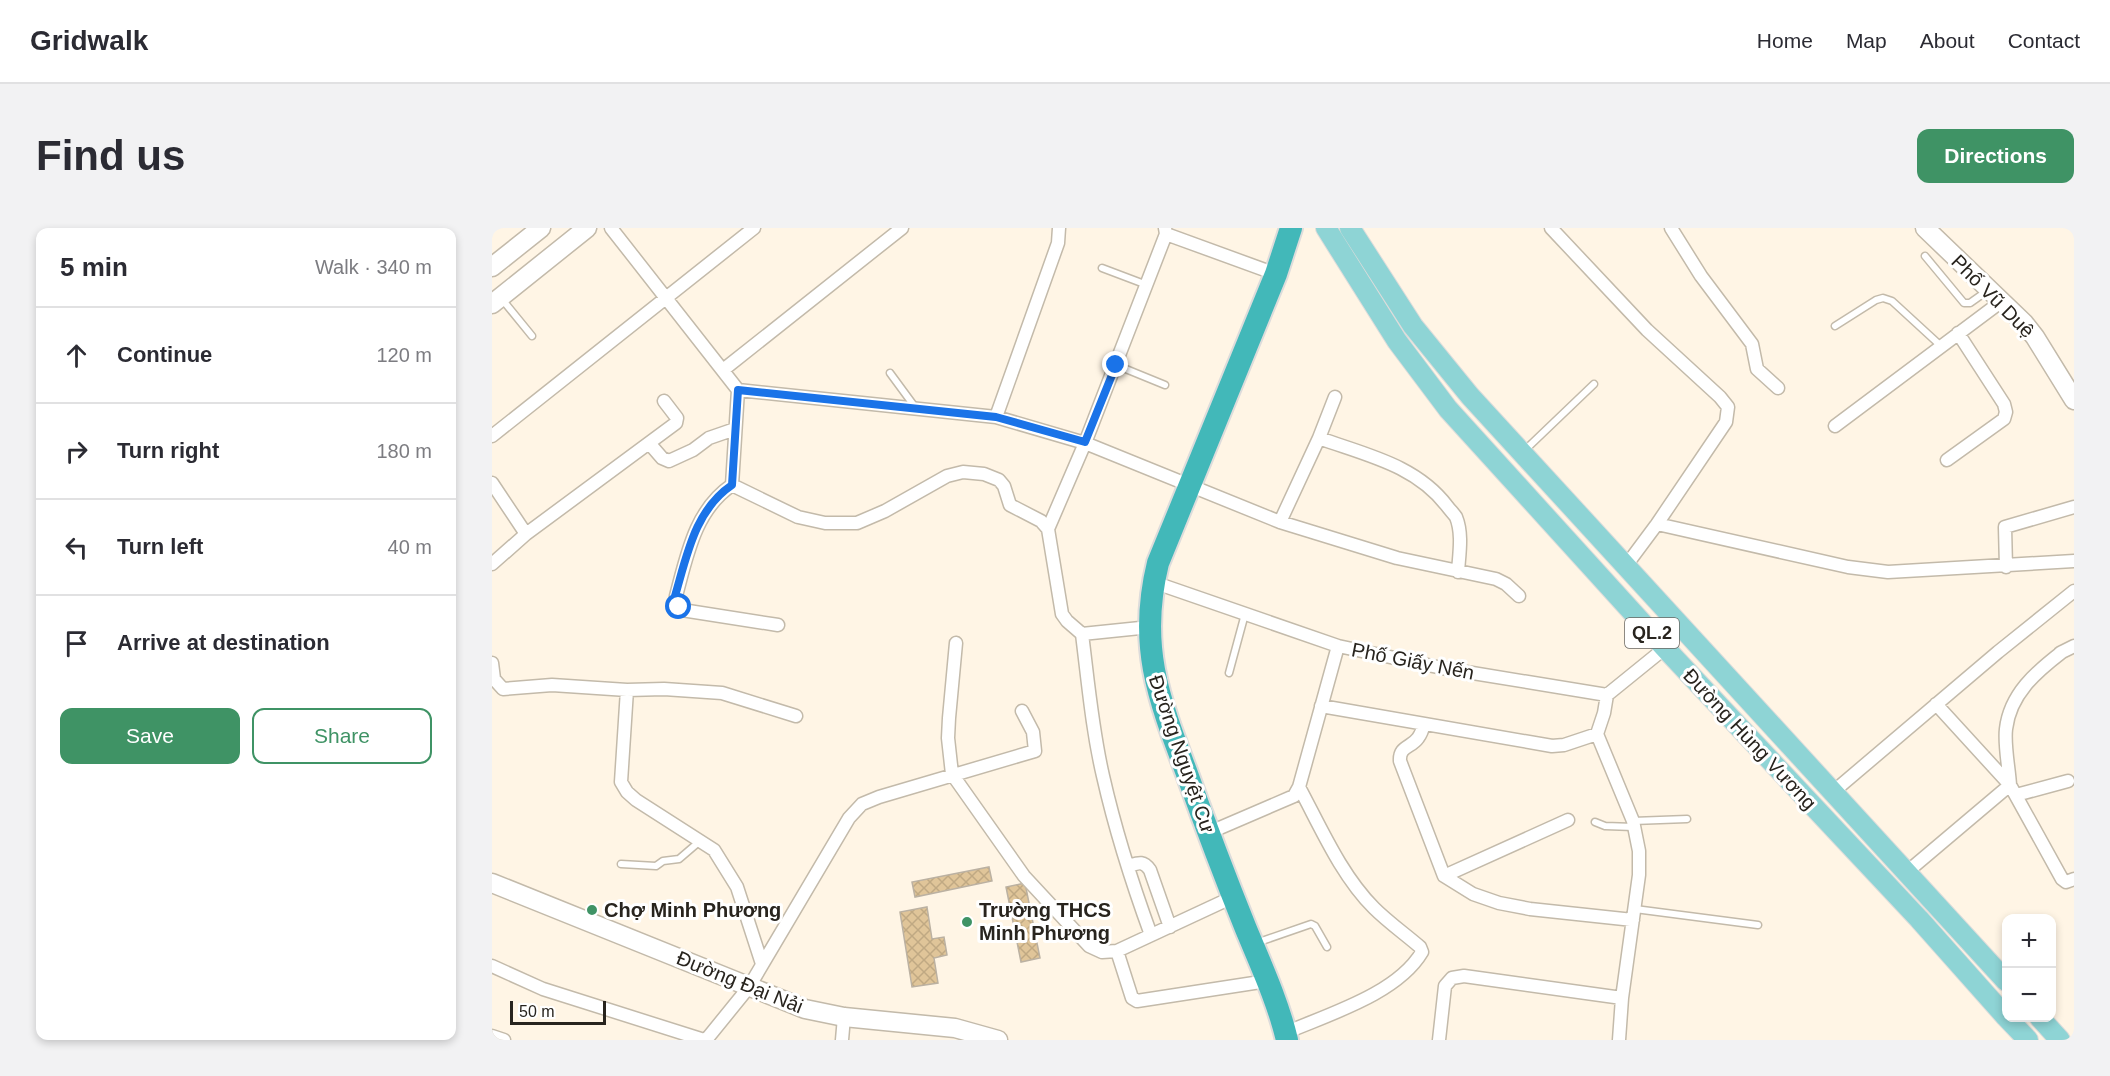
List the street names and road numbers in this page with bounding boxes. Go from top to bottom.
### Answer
street label: Phố Vũ Duệ [1947,250,2039,342]
road number: QL.2 [1625,618,1679,648]
street label: Phố Giấy Nến [1350,638,1476,684]
street label: Đường Hùng Vương [1679,664,1821,814]
street label: Đường Nguyệt Cư [1145,672,1219,836]
street label: Đường Đại Nải [674,947,806,1017]

